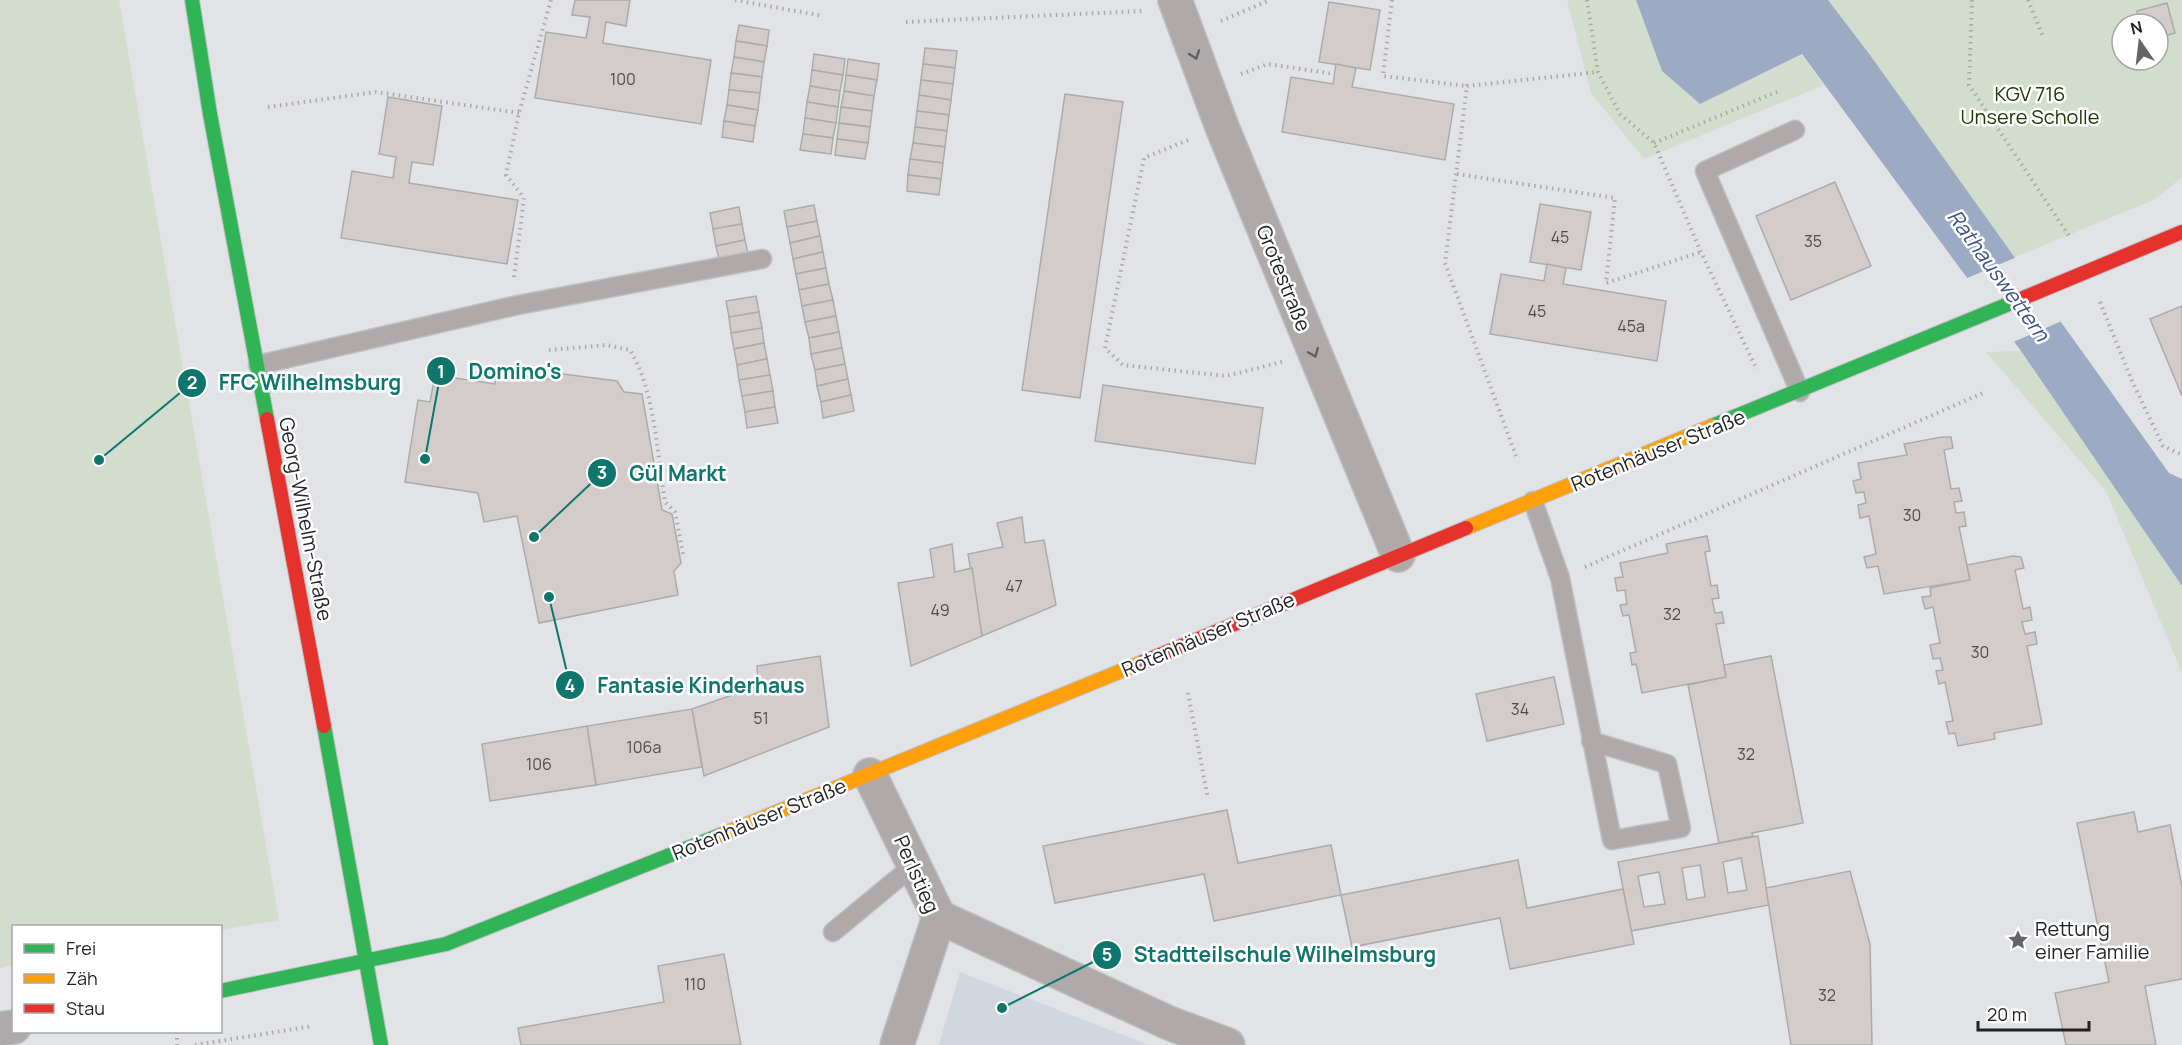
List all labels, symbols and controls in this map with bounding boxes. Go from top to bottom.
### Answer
north arrow [2110,12,2170,72]
text: N [2128,15,2145,40]
one-way arrow [1187,49,1200,60]
house number: 100 [610,68,636,90]
park label: KGV 716 Unsere Scholle [1961,80,2099,130]
water label: Rathauswettern [1942,204,2057,348]
street label: Grotestraße [1250,221,1318,335]
house number: 45 [1551,226,1569,248]
house number: 35 [1804,230,1822,252]
house number: 45 [1528,300,1546,322]
house number: 45a [1617,315,1645,337]
one-way arrow [1307,346,1319,357]
callout: Domino's [426,352,573,391]
text: Domino's [469,357,561,385]
text: 1 [437,359,445,383]
callout: FFC Wilhelmsburg [177,363,413,402]
text: FFC Wilhelmsburg [219,368,401,396]
text: 2 [187,370,197,394]
street label: Rotenhäuser Straße [1567,403,1749,497]
street label: Georg-Wilhelm-Straße [273,415,339,623]
callout: Gül Markt [587,454,739,493]
text: Gül Markt [629,459,727,487]
text: 3 [597,460,607,484]
house number: 30 [1903,504,1921,526]
house number: 47 [1005,575,1023,597]
street label: Rotenhäuser Straße [1117,585,1299,683]
house number: 49 [930,599,950,621]
house number: 32 [1663,603,1681,625]
house number: 30 [1971,641,1989,663]
callout: Fantasie Kinderhaus [555,666,817,705]
text: Fantasie Kinderhaus [597,671,805,699]
text: 4 [565,673,576,697]
house number: 34 [1511,698,1529,720]
house number: 51 [753,707,769,729]
house number: 106a [627,736,661,758]
house number: 32 [1737,743,1755,765]
house number: 106 [526,753,552,775]
street label: Rotenhäuser Straße [668,772,850,866]
street label: Perlstieg [888,831,946,917]
place label: Rettung einer Familie [2035,915,2150,965]
legend [12,925,222,1033]
place icon: Rettung einer Familie [2006,928,2030,952]
text: Frei [66,936,96,960]
callout: Stadtteilschule Wilhelmsburg [1092,936,1448,975]
text: Stadtteilschule Wilhelmsburg [1134,940,1436,968]
text: 5 [1102,942,1112,966]
text: Zäh [66,966,98,990]
house number: 110 [684,973,706,995]
house number: 32 [1818,984,1836,1006]
scale bar [1978,994,2089,1032]
text: Stau [66,996,105,1020]
text: 20 m [1987,1002,2027,1026]

